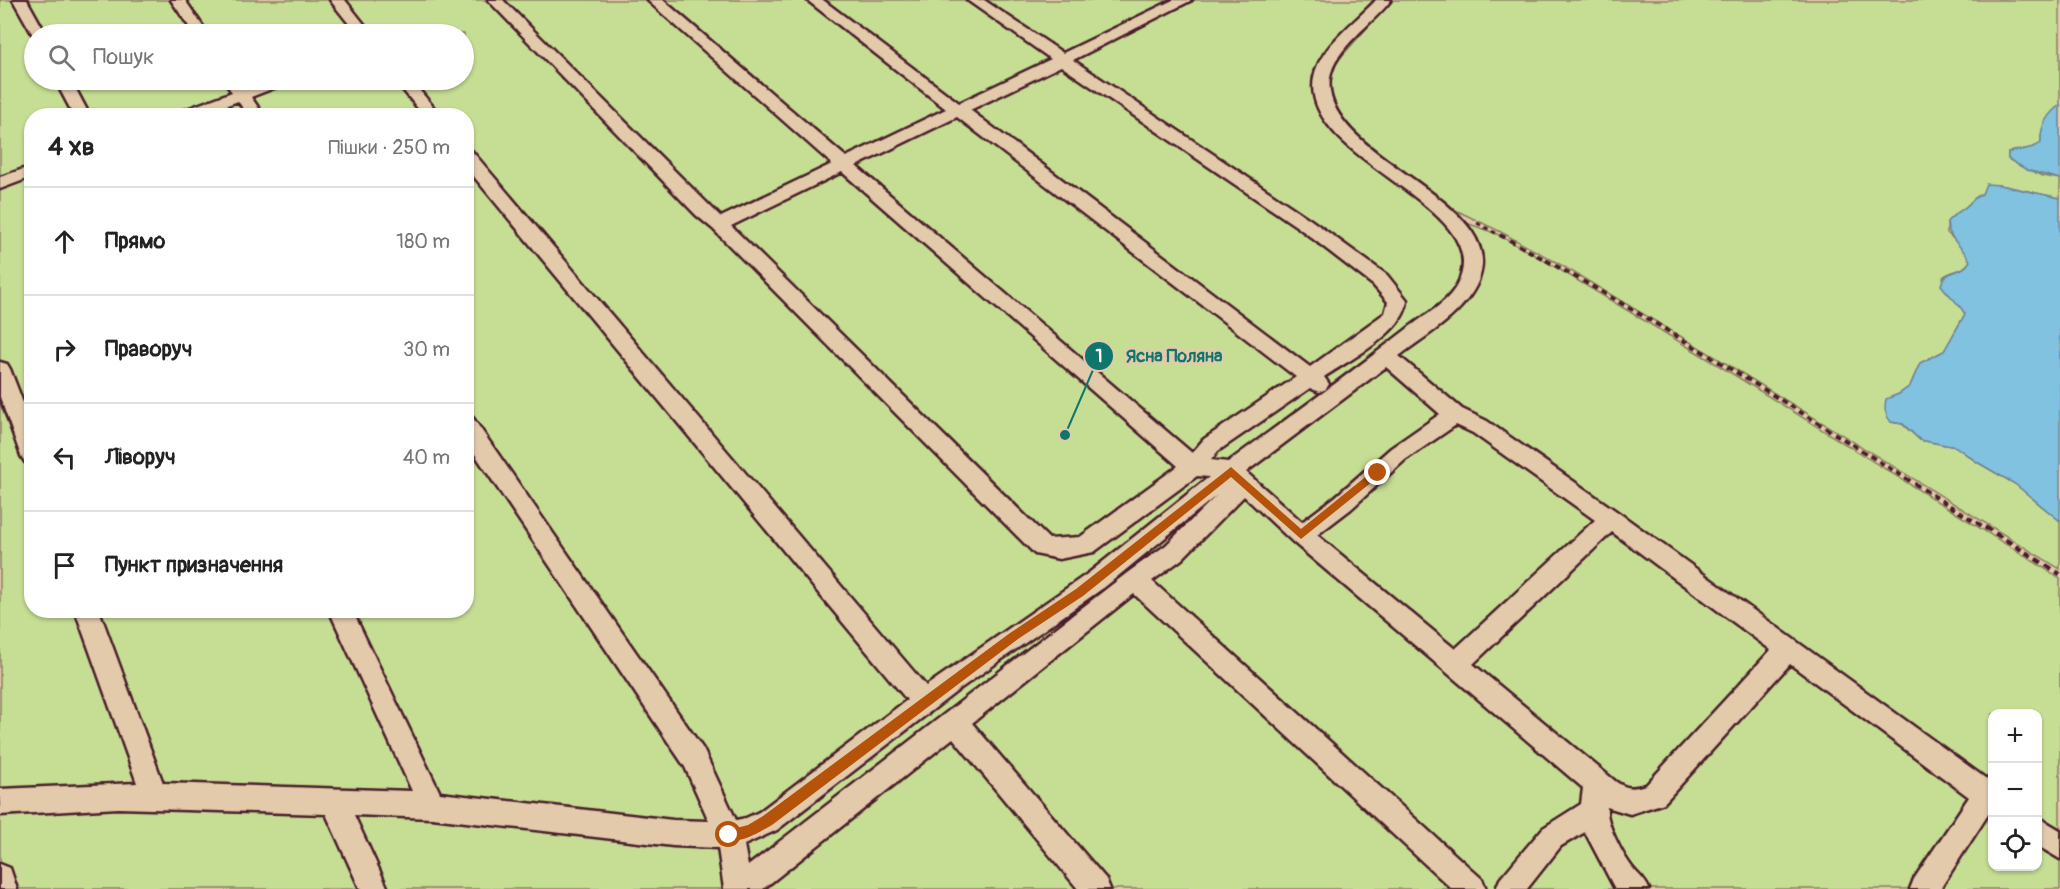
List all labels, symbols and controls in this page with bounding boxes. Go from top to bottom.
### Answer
search box [24,24,474,90]
icon: search [45,41,78,74]
text: Пошук [93,43,154,71]
text: 4 хв [48,131,95,163]
text: Пішки · 250 m [328,135,450,160]
icon: ahead [48,225,81,258]
text: Прямо [105,227,165,255]
text: 180 m [396,229,450,254]
icon: right [48,333,81,366]
text: Праворуч [105,335,192,363]
text: 30 m [403,337,450,362]
callout: Ясна Поляна [1084,338,1234,374]
text: 1 [1095,345,1103,368]
text: Ясна Поляна [1126,345,1223,368]
icon: left [48,441,81,474]
text: Ліворуч [105,443,176,471]
text: 40 m [403,445,450,470]
route end [1364,459,1390,485]
icon: arrive [48,549,81,582]
text: Пункт призначення [105,551,283,579]
map controls [1988,709,2042,871]
button: + [1988,709,2042,763]
button: − [1988,763,2042,817]
button: locate [1988,817,2042,871]
route start [715,821,741,847]

